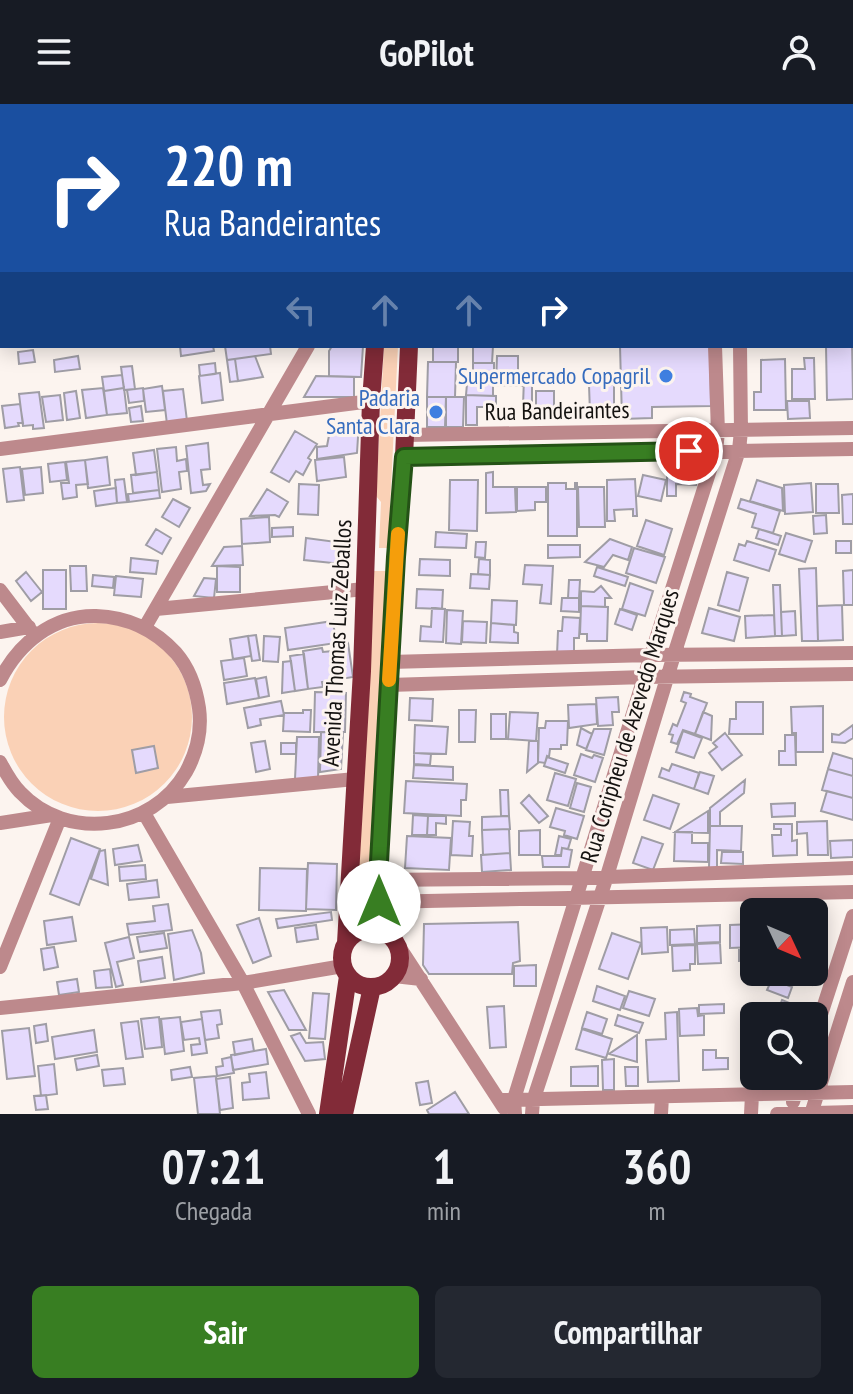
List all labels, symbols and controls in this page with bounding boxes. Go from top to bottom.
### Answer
text: GoPilot [379,29,474,76]
icon: menu [32,30,76,74]
icon: person [777,30,821,74]
text: 220 m [164,129,293,201]
icon: right [32,136,136,240]
text: Rua Bandeirantes [164,199,381,246]
icon: left [279,288,323,332]
icon: ahead [363,288,407,332]
icon: ahead [447,288,491,332]
icon: right [531,288,575,332]
place label: Supermercado Copagril [458,360,650,391]
marker: Supermercado Copagril [657,367,675,385]
place label: Padaria Santa Clara [326,382,420,441]
street label: Rua Bandeirantes [484,394,630,427]
marker: Padaria Santa Clara [427,403,445,421]
pin [655,417,723,485]
icon: arrive [667,429,711,473]
street label: Avenida Thomas Luiz Zeballos [315,519,358,767]
street label: Rua Coripheu de Azevedo Marques [573,585,686,866]
position arrow [337,860,421,944]
north arrow [740,898,828,986]
map controls [740,898,828,1090]
button: search [740,1002,828,1090]
text: 07:21 [162,1135,265,1197]
text: 1 [433,1135,455,1197]
text: 360 [623,1135,691,1197]
text: Chegada [175,1194,252,1227]
text: min [427,1194,461,1227]
text: m [649,1194,665,1227]
button: Sair [32,1286,419,1378]
button: Compartilhar [435,1286,821,1378]

